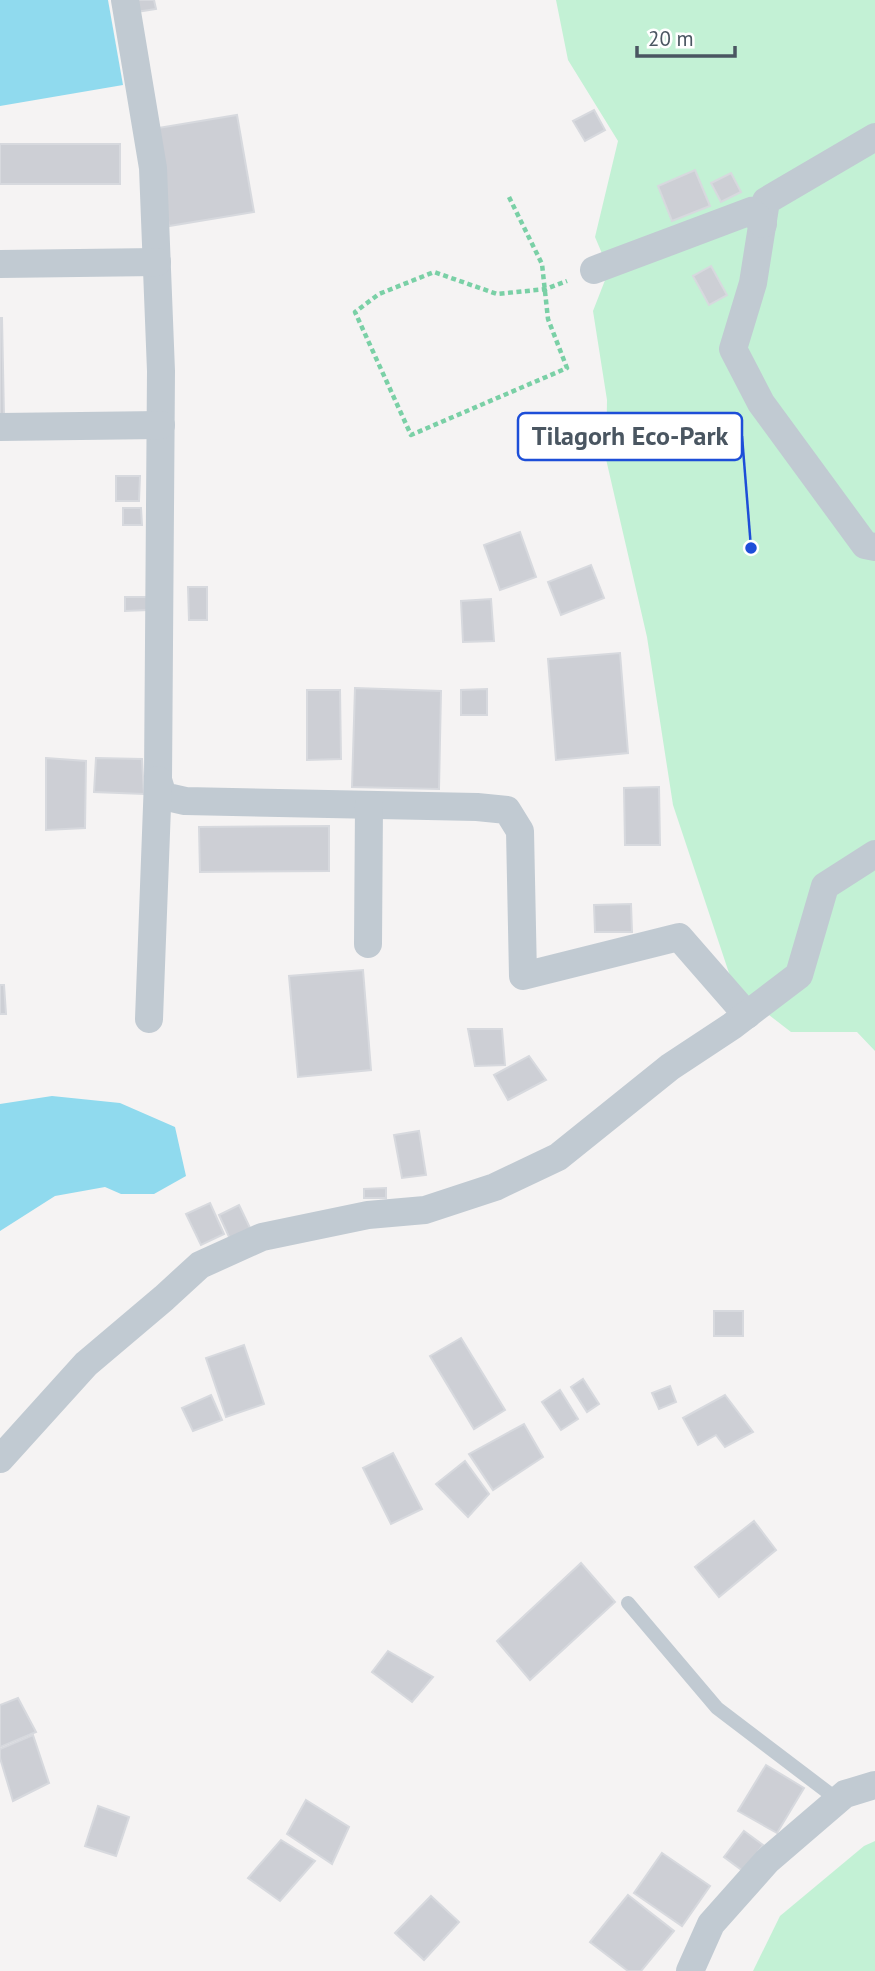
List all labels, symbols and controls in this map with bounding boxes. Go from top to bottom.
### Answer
scale bar [637,14,735,58]
text: 20 m [648,25,694,52]
callout: Tilagorh Eco-Park [518,413,742,460]
text: Tilagorh Eco-Park [532,419,729,452]

